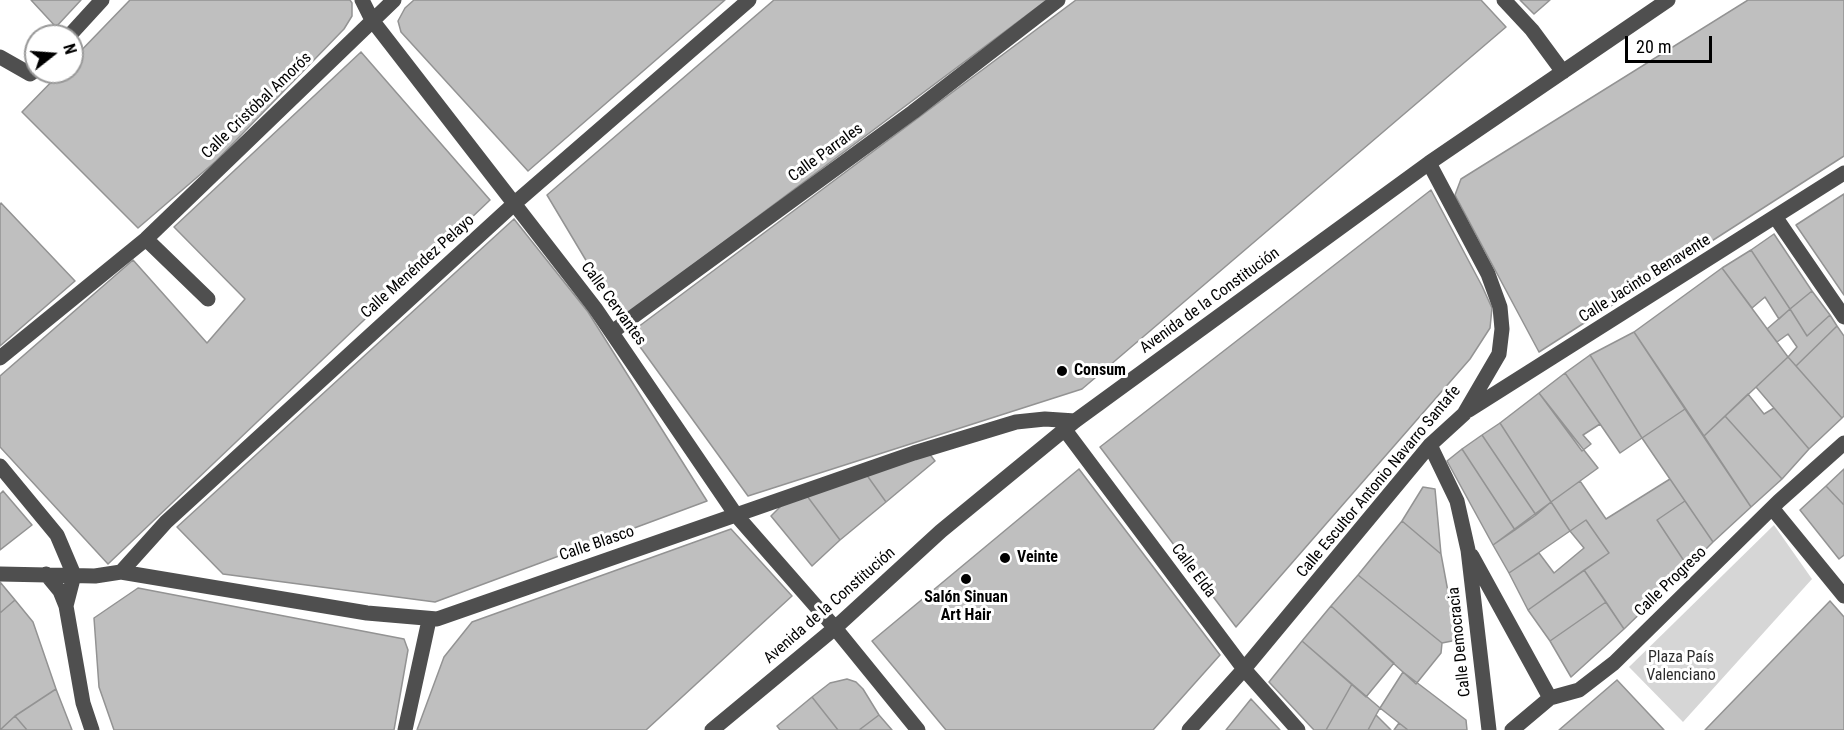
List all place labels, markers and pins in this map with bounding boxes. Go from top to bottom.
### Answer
place label: Consum [1074,361,1126,381]
marker: Consum [1055,364,1069,378]
place label: Veinte [1017,548,1058,568]
marker: Veinte [998,551,1012,565]
marker: Salón Sinuan Art Hair [959,572,973,586]
place label: Salón Sinuan Art Hair [924,588,1008,626]

